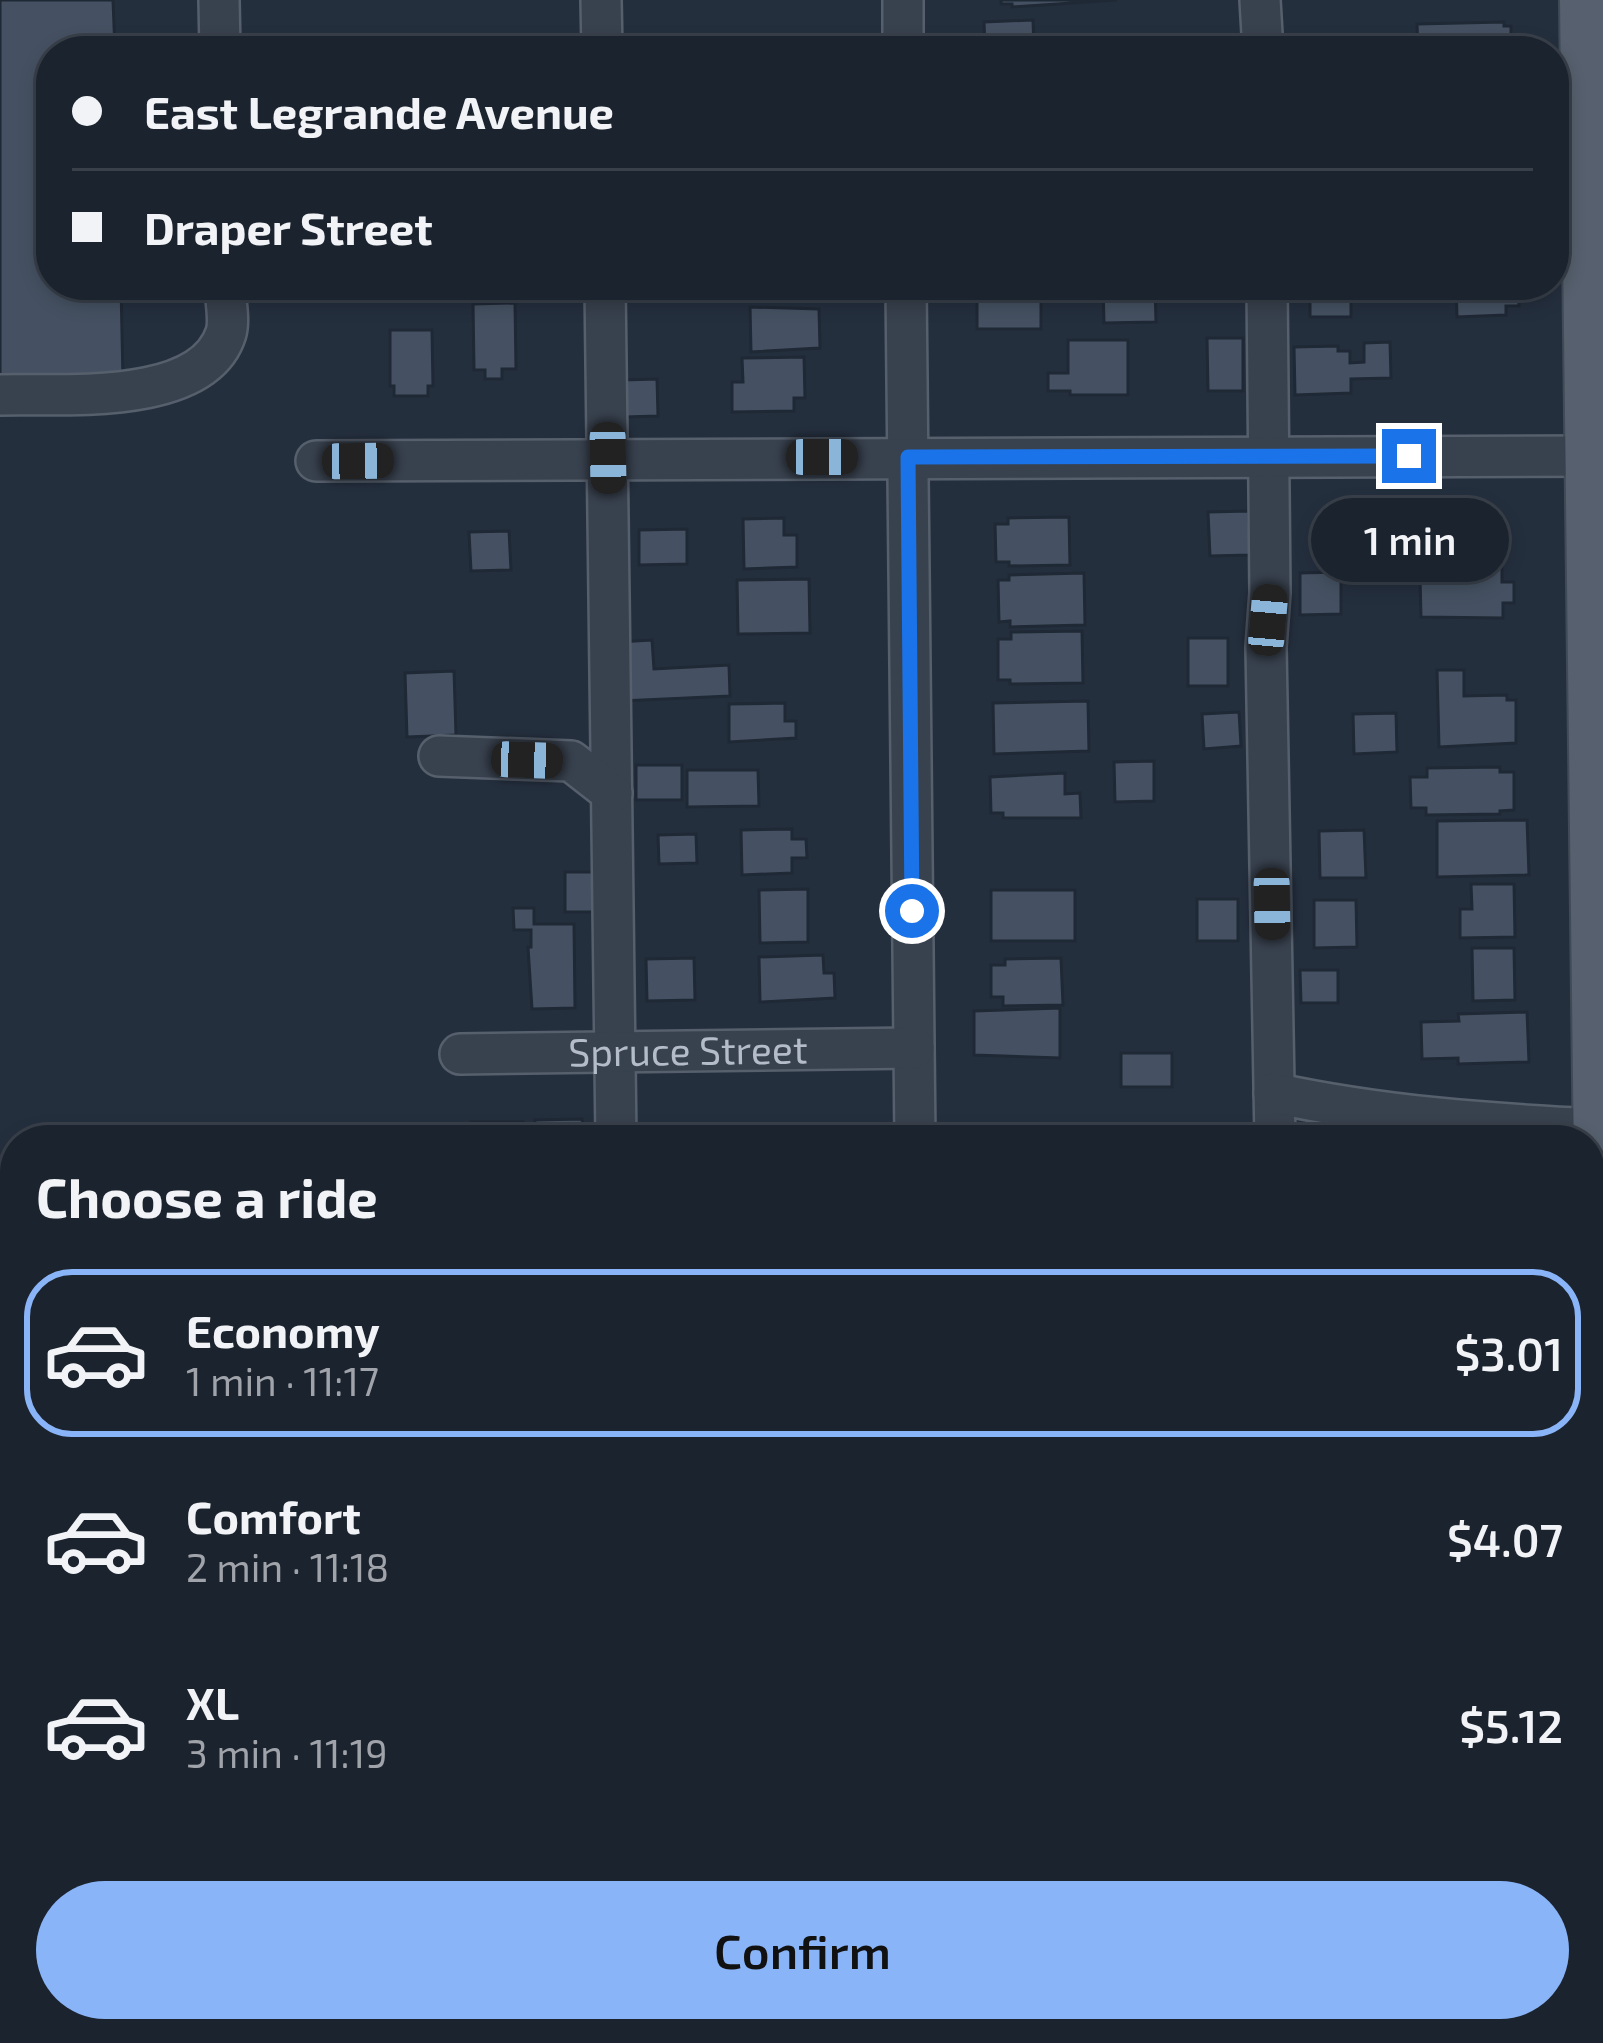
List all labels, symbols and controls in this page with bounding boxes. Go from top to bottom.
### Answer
text: East Legrande Avenue [144,84,614,138]
text: Draper Street [144,200,433,254]
car [589,422,627,494]
route end [1382,429,1436,483]
car [786,439,858,475]
car [322,442,394,480]
callout: 1 min [1310,498,1508,582]
text: 1 min [1364,516,1456,563]
car [1247,583,1289,657]
car [490,741,564,779]
car [1253,868,1291,940]
route start [885,884,939,938]
street label: Spruce Street [568,1024,808,1075]
text: Choose a ride [36,1164,378,1229]
icon: car [42,1299,150,1407]
text: Economy [186,1303,380,1357]
text: $3.01 [1455,1326,1563,1380]
text: 1 min · 11:17 [186,1357,379,1404]
icon: car [42,1485,150,1593]
text: Comfort [186,1489,361,1543]
text: $4.07 [1447,1512,1563,1566]
text: 2 min · 11:18 [186,1543,389,1590]
icon: car [42,1671,150,1779]
text: XL [186,1675,239,1729]
text: $5.12 [1459,1698,1563,1752]
text: 3 min · 11:19 [186,1729,388,1776]
button: Confirm [36,1881,1569,2019]

